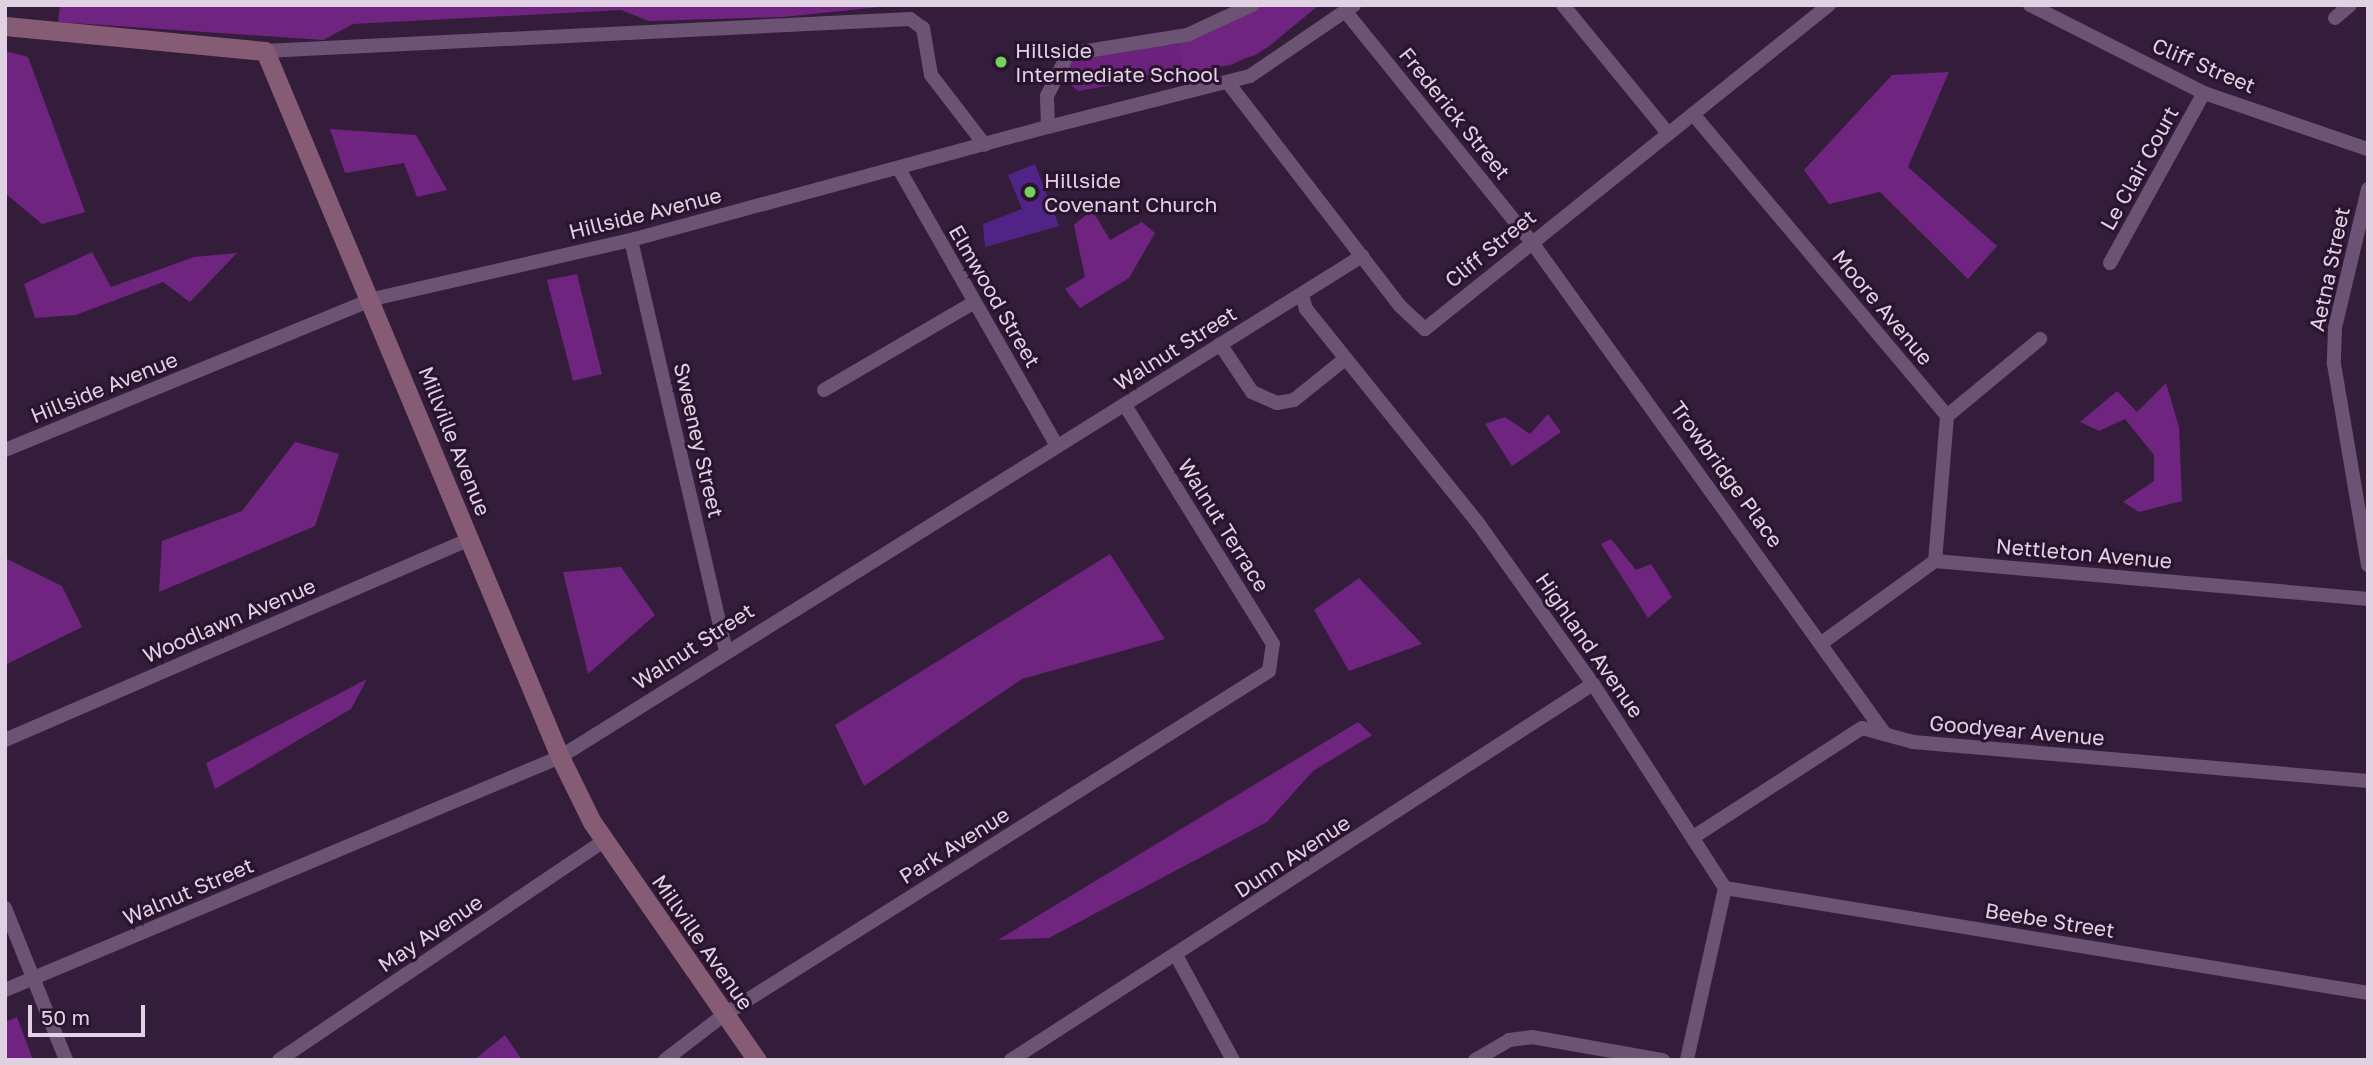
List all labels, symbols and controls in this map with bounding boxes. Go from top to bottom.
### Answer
street label: Cliff Street [2149,32,2259,98]
place label: Hillside Intermediate School [1015,37,1220,87]
street label: Frederick Street [1394,42,1516,184]
marker: Hillside Intermediate School [993,54,1009,70]
street label: Le Clair Court [2095,102,2183,234]
place label: Hillside Covenant Church [1044,167,1217,217]
street label: Hillside Avenue [566,182,724,244]
marker: Hillside Covenant Church [1022,184,1038,200]
street label: Cliff Street [1439,204,1541,292]
street label: Aetna Street [2304,204,2354,334]
street label: Elmwood Street [944,220,1046,372]
street label: Moore Avenue [1827,244,1939,370]
street label: Walnut Street [1109,300,1241,396]
street label: Hillside Avenue [27,346,181,428]
street label: Sweeney Street [669,360,729,520]
street label: Millville Avenue [414,363,496,519]
street label: Trowbridge Place [1666,396,1788,552]
street label: Walnut Terrace [1173,454,1275,596]
street label: Nettleton Avenue [1995,533,2173,573]
street label: Highland Avenue [1531,568,1649,722]
street label: Woodlawn Avenue [139,572,319,668]
street label: Walnut Street [628,597,758,695]
street label: Goodyear Avenue [1928,710,2106,750]
street label: Park Avenue [894,801,1014,889]
street label: Dunn Avenue [1230,809,1354,903]
street label: Walnut Street [119,852,257,930]
street label: Millville Avenue [647,870,759,1014]
street label: May Avenue [373,889,487,977]
street label: Beebe Street [1983,897,2117,943]
scale bar [32,992,149,1036]
text: 50 m [41,1004,90,1030]

